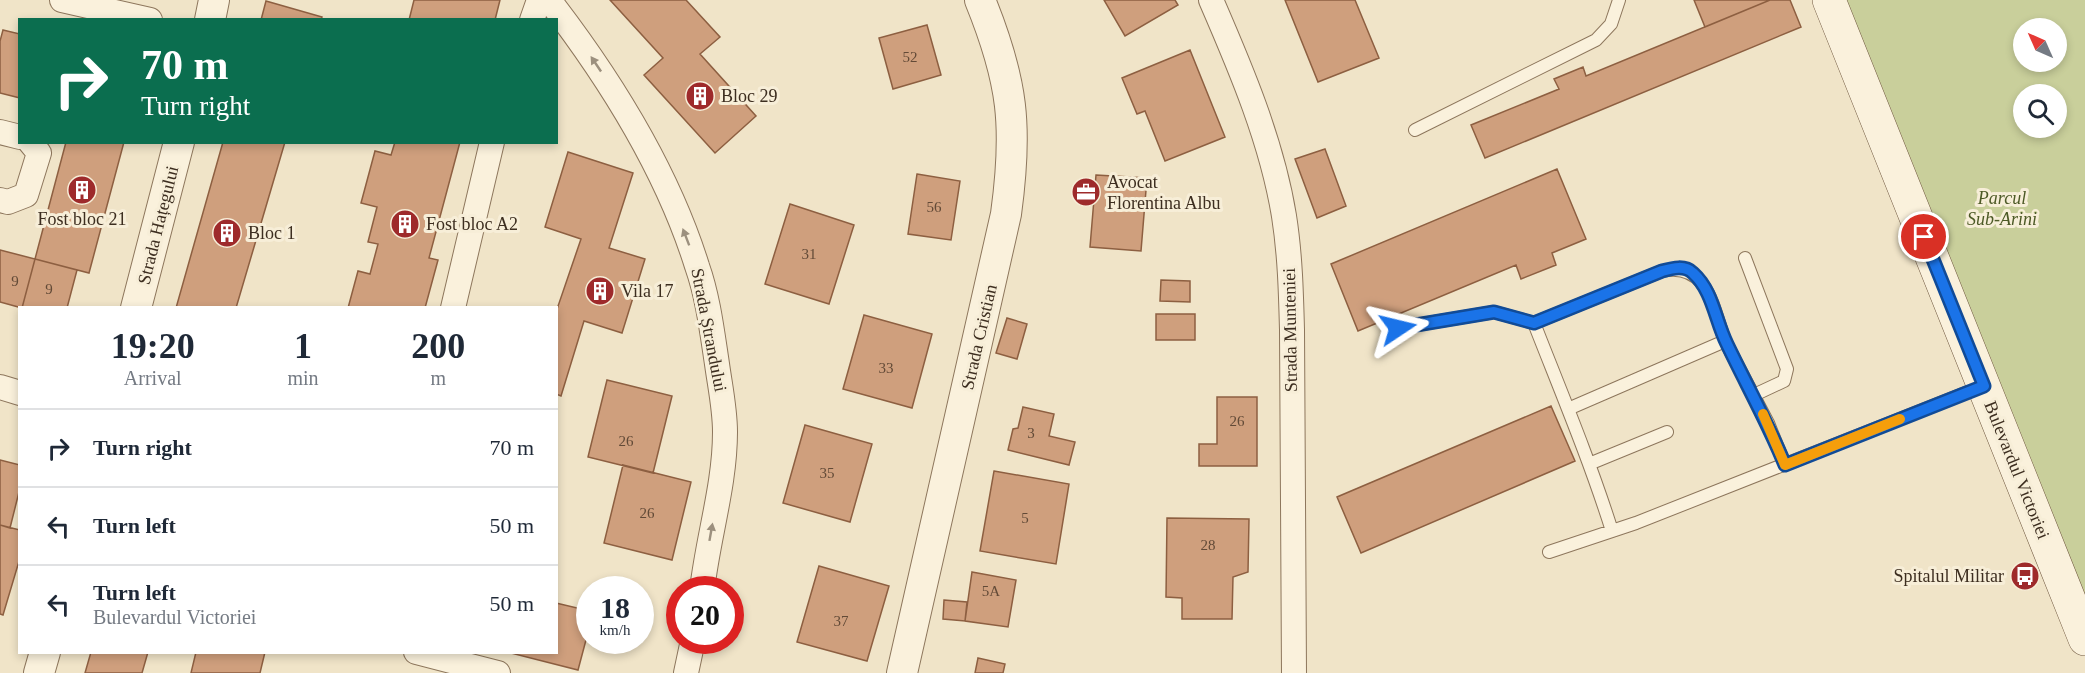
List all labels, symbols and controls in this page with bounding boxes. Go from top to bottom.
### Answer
north arrow [2013,18,2067,72]
map controls [2013,18,2067,138]
icon: right [42,42,120,120]
text: 70 m [141,42,229,88]
house number: 52 [903,49,918,65]
one-way arrow [590,56,601,73]
building icon: Bloc 29 [684,80,716,112]
button: search [2013,84,2067,138]
place label: Bloc 29 [721,86,778,106]
text: Turn right [141,91,250,121]
street label: Strada Hațegului [134,164,182,286]
place label: Avocat Florentina Albu [1107,172,1221,213]
building icon: Fost bloc 21 [66,174,98,206]
office icon: Avocat Florentina Albu [1070,176,1102,208]
park label: Parcul Sub-Arini [1967,188,2037,229]
house number: 56 [927,199,942,215]
building icon: Fost bloc A2 [389,208,421,240]
place label: Fost bloc 21 [37,209,127,229]
pin [1898,211,1949,262]
place label: Fost bloc A2 [426,214,518,234]
building icon: Bloc 1 [211,217,243,249]
icon: arrive [1907,220,1940,253]
place label: Bloc 1 [248,223,296,243]
one-way arrow [681,227,691,245]
house number: 31 [802,246,817,262]
street label: Strada Ștrandului [687,267,731,393]
street label: Strada Munteniei [1279,268,1301,392]
house number: 9 [11,273,19,289]
building icon: Vila 17 [584,275,616,307]
house number: 9 [45,281,53,297]
place label: Vila 17 [621,281,673,301]
street label: Strada Cristian [957,282,1001,392]
position arrow [1366,296,1430,360]
text: 19:20 [111,326,195,366]
text: 1 [294,326,312,366]
text: 200 [411,326,465,366]
house number: 33 [879,360,894,376]
text: Arrival [124,367,182,389]
text: min [287,367,319,389]
text: m [431,367,446,389]
street label: Bulevardul Victoriei [1980,398,2054,542]
house number: 26 [1230,413,1245,429]
house number: 3 [1027,425,1035,441]
icon: right [42,432,75,465]
house number: 26 [619,433,634,449]
text: Turn right [93,435,192,460]
text: 70 m [489,435,534,460]
house number: 35 [820,465,835,481]
house number: 26 [640,505,655,521]
icon: left [42,510,75,543]
house number: 5 [1021,510,1029,526]
text: Turn left [93,513,176,538]
text: 50 m [489,513,534,538]
one-way arrow [707,522,716,541]
house number: 28 [1201,537,1216,553]
bus stop icon: Spitalul Militar [2009,560,2041,592]
place label: Spitalul Militar [1894,566,2004,586]
speed limit sign: 20 [666,576,744,654]
text: Turn left [93,580,176,605]
house number: 5A [982,583,1000,599]
icon: left [42,588,75,621]
text: 50 m [489,591,534,616]
text: 18 [600,591,630,624]
text: Bulevardul Victoriei [93,606,256,628]
house number: 37 [834,613,849,629]
text: km/h [600,622,630,638]

